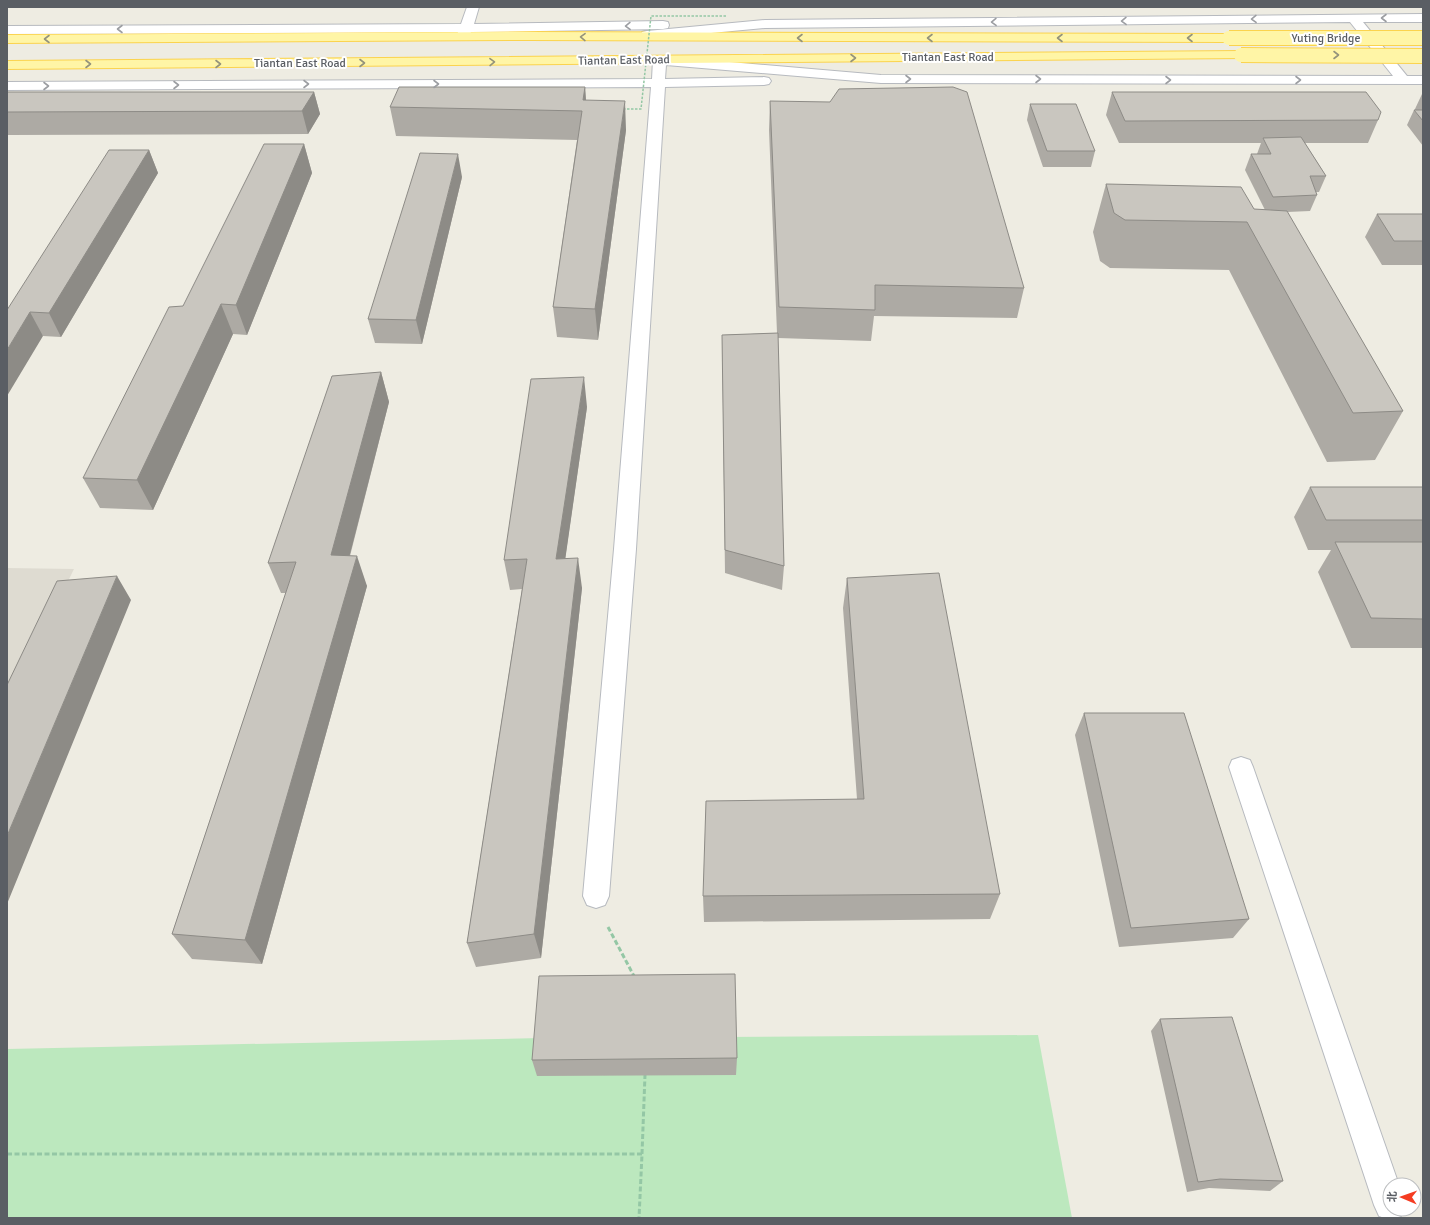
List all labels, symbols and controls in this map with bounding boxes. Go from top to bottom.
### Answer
one-way arrow [1381,14,1387,22]
one-way arrow [1251,15,1257,23]
one-way arrow [1121,17,1127,25]
one-way arrow [991,18,997,26]
one-way arrow [625,22,631,30]
one-way arrow [117,25,123,33]
street label: Yuting Bridge [1292,31,1360,46]
one-way arrow [580,33,586,41]
one-way arrow [797,34,803,42]
one-way arrow [927,34,933,42]
one-way arrow [1057,34,1063,42]
one-way arrow [1187,34,1193,42]
one-way arrow [44,35,50,43]
street label: Tiantan East Road [902,50,994,65]
one-way arrow [1333,51,1339,59]
street label: Tiantan East Road [578,52,670,69]
one-way arrow [850,54,856,62]
street label: Tiantan East Road [254,56,346,71]
one-way arrow [489,57,495,66]
one-way arrow [215,59,221,68]
one-way arrow [359,59,365,67]
one-way arrow [85,60,91,68]
one-way arrow [905,75,911,83]
one-way arrow [1035,75,1041,83]
one-way arrow [1165,76,1171,84]
one-way arrow [1295,76,1301,84]
one-way arrow [303,80,309,89]
one-way arrow [433,80,439,88]
one-way arrow [173,81,179,89]
one-way arrow [43,82,49,90]
north arrow [1382,1177,1422,1217]
text: 北 [1386,1191,1399,1202]

